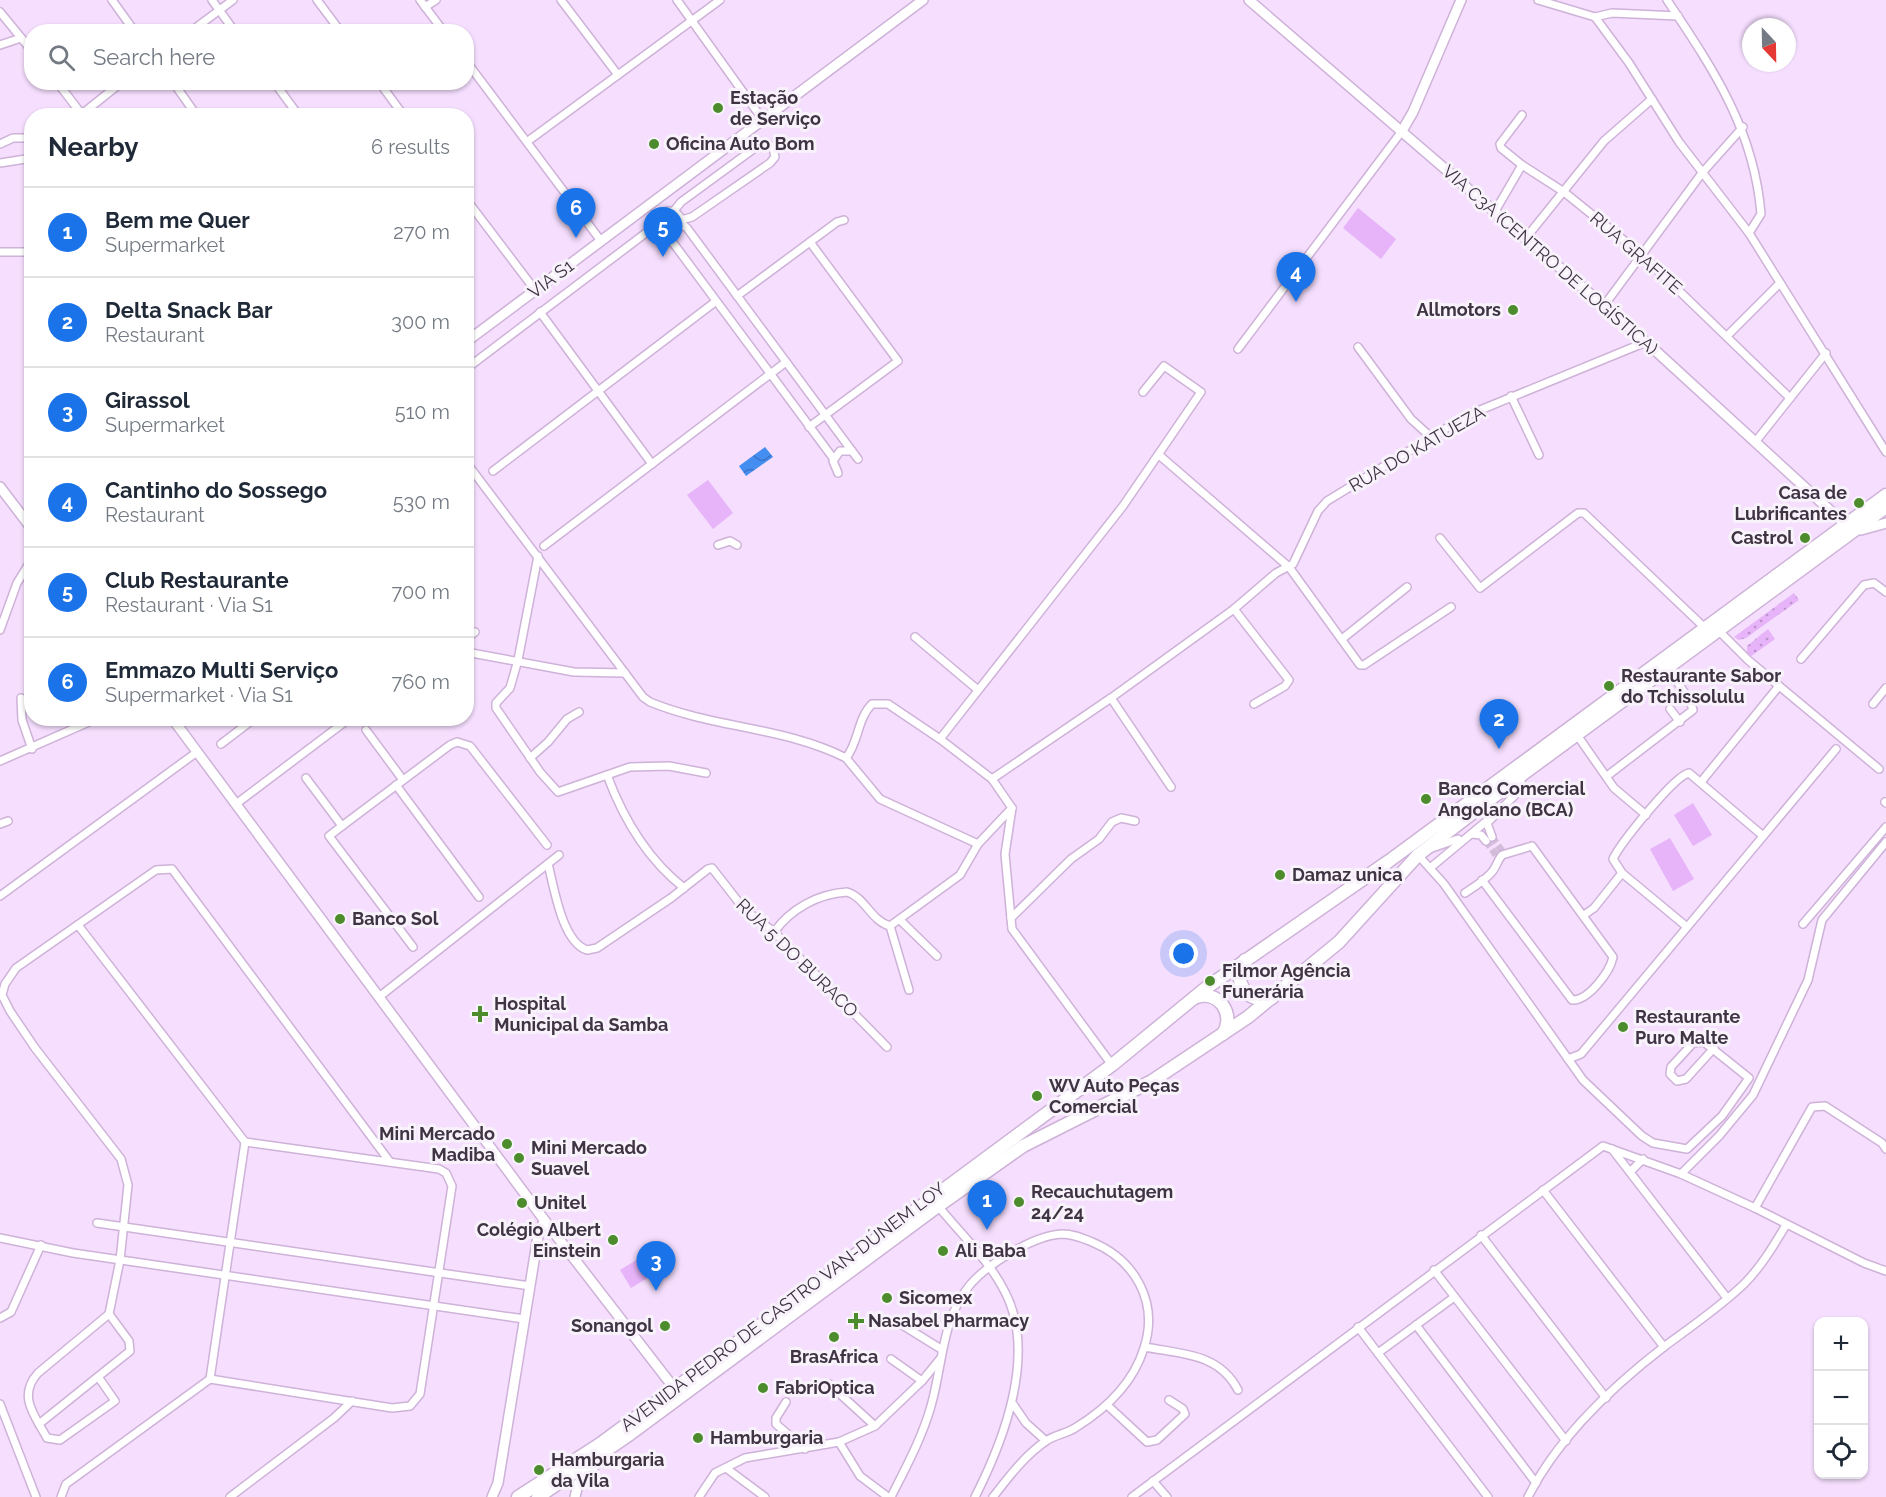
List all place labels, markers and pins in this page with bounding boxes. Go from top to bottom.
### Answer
place label: Estação de Serviço [730,87,821,129]
marker: Estação de Serviço [711,101,725,115]
place label: Oficina Auto Bom [666,133,815,154]
marker: Oficina Auto Bom [647,137,661,151]
pin: 6 [556,188,596,238]
pin: 5 [644,208,682,257]
pin: 4 [1276,252,1316,302]
place label: Allmotors [1416,299,1501,320]
marker: Allmotors [1506,303,1520,317]
place label: Casa de Lubrificantes [1734,482,1847,524]
marker: Casa de Lubrificantes [1852,496,1866,510]
place label: Castrol [1731,527,1793,548]
marker: Castrol [1798,531,1812,545]
place label: Restaurante Sabor do Tchissolulu [1621,665,1781,707]
marker: Restaurante Sabor do Tchissolulu [1602,679,1616,693]
pin: 2 [1480,700,1518,749]
place label: Banco Comercial Angolano (BCA) [1438,778,1585,820]
marker: Banco Comercial Angolano (BCA) [1419,792,1433,806]
place label: Damaz unica [1292,864,1402,885]
marker: Damaz unica [1273,868,1287,882]
place label: Banco Sol [352,908,439,929]
marker: Banco Sol [333,912,347,926]
place label: Filmor Agência Funerária [1222,960,1351,1002]
marker: Filmor Agência Funerária [1203,974,1217,988]
place label: Hospital Municipal da Samba [494,993,668,1035]
marker: Hospital Municipal da Samba [471,1005,489,1023]
place label: Restaurante Puro Malte [1635,1006,1741,1048]
marker: Restaurante Puro Malte [1616,1020,1630,1034]
place label: WV Auto Peças Comercial [1049,1075,1180,1117]
marker: WV Auto Peças Comercial [1030,1089,1044,1103]
place label: Mini Mercado Madiba [379,1123,495,1165]
marker: Mini Mercado Madiba [500,1137,514,1151]
place label: Mini Mercado Suavel [531,1137,647,1179]
marker: Mini Mercado Suavel [512,1151,526,1165]
pin: 1 [968,1180,1006,1230]
place label: Recauchutagem 24/24 [1031,1181,1173,1223]
place label: Unitel [534,1192,586,1213]
marker: Recauchutagem 24/24 [1012,1195,1026,1209]
marker: Unitel [515,1196,529,1210]
place label: Colégio Albert Einstein [477,1219,601,1261]
marker: Colégio Albert Einstein [606,1233,620,1247]
place label: Ali Baba [955,1240,1026,1261]
pin: 3 [636,1242,676,1291]
marker: Ali Baba [936,1244,950,1258]
place label: Sicomex [899,1287,973,1308]
marker: Sicomex [880,1291,894,1305]
place label: Nasabel Pharmacy [868,1310,1029,1331]
marker: Nasabel Pharmacy [849,1314,863,1328]
place label: Sonangol [571,1315,653,1336]
marker: Sonangol [658,1319,672,1333]
marker: BrasAfrica [827,1330,841,1344]
place label: BrasAfrica [790,1346,878,1367]
place label: FabriOptica [775,1377,875,1398]
marker: FabriOptica [756,1381,770,1395]
place label: Hamburgaria [710,1427,823,1448]
marker: Hamburgaria [691,1431,705,1445]
place label: Hamburgaria da Vila [551,1449,664,1491]
marker: Hamburgaria da Vila [532,1463,546,1477]

